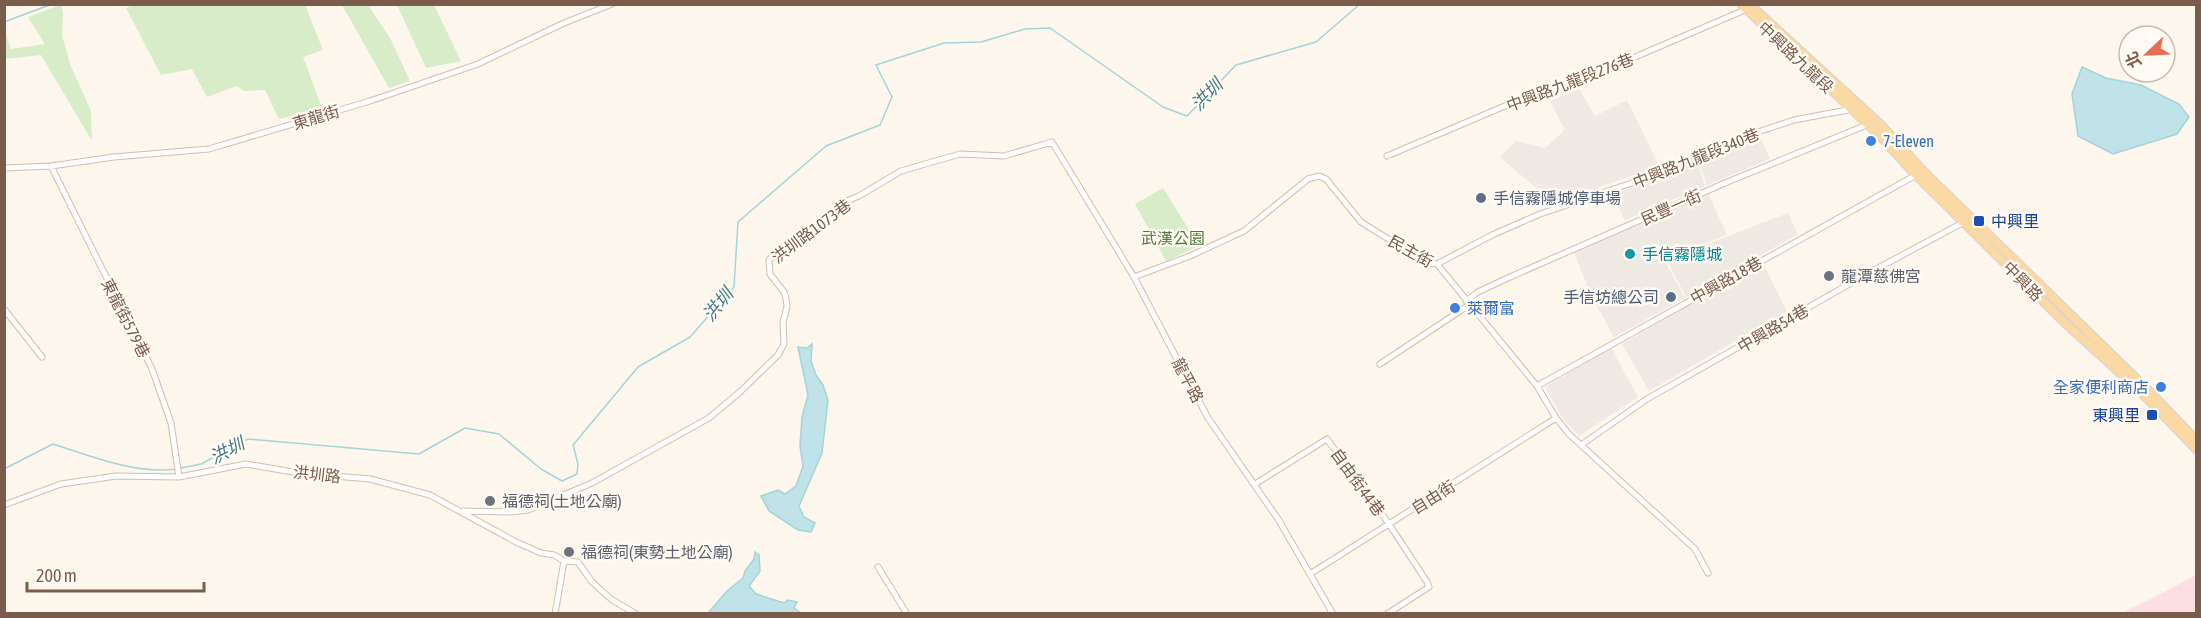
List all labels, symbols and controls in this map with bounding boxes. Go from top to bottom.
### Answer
street label: 中興路九龍段 [1755,18,1837,96]
north arrow [2117,24,2177,84]
street label: 中興路九龍段276巷 [1504,49,1636,115]
text: 北 [2122,49,2145,71]
water label: 洪圳 [1187,72,1229,115]
street label: 東龍街 [290,101,342,133]
street label: 中興路九龍段340巷 [1630,124,1762,192]
place label: 7-Eleven [1883,132,1934,150]
marker: 7-Eleven [1864,134,1878,148]
street label: 民豐一街 [1638,186,1704,228]
place label: 手信霧隱城停車場 [1493,189,1621,207]
marker: 手信霧隱城停車場 [1474,191,1488,205]
street label: 洪圳路1073巷 [768,195,854,267]
place label: 中興里 [1991,212,2039,230]
marker: 中興里 [1972,214,1986,228]
park label: 武漢公園 [1141,229,1205,247]
street label: 民主街 [1386,231,1436,271]
place label: 手信霧隱城 [1642,245,1722,263]
marker: 手信霧隱城 [1623,247,1637,261]
street label: 中興路18巷 [1687,253,1765,307]
street label: 中興路 [2000,258,2046,304]
place label: 龍潭慈佛宮 [1841,267,1921,285]
marker: 龍潭慈佛宮 [1822,269,1836,283]
street label: 東龍街579巷 [98,275,154,361]
water label: 洪圳 [698,282,739,325]
place label: 手信坊總公司 [1563,288,1659,306]
marker: 手信坊總公司 [1664,290,1678,304]
place label: 萊爾富 [1467,299,1515,317]
street label: 中興路54巷 [1734,300,1812,356]
marker: 萊爾富 [1448,301,1462,315]
street label: 龍平路 [1169,355,1207,405]
place label: 全家便利商店 [2053,378,2149,396]
marker: 全家便利商店 [2154,380,2168,394]
place label: 東興里 [2092,406,2140,424]
marker: 東興里 [2145,408,2159,422]
water label: 洪圳 [206,432,250,468]
street label: 自由街44巷 [1327,445,1389,519]
street label: 洪圳路 [292,463,342,485]
street label: 自由街 [1408,477,1458,517]
place label: 福德祠(土地公廟) [502,492,622,511]
marker: 福德祠(土地公廟) [483,494,497,508]
place label: 福德祠(東勢土地公廟) [581,543,733,562]
marker: 福德祠(東勢土地公廟) [562,545,576,559]
scale bar [27,555,204,593]
text: 200 m [36,565,77,586]

